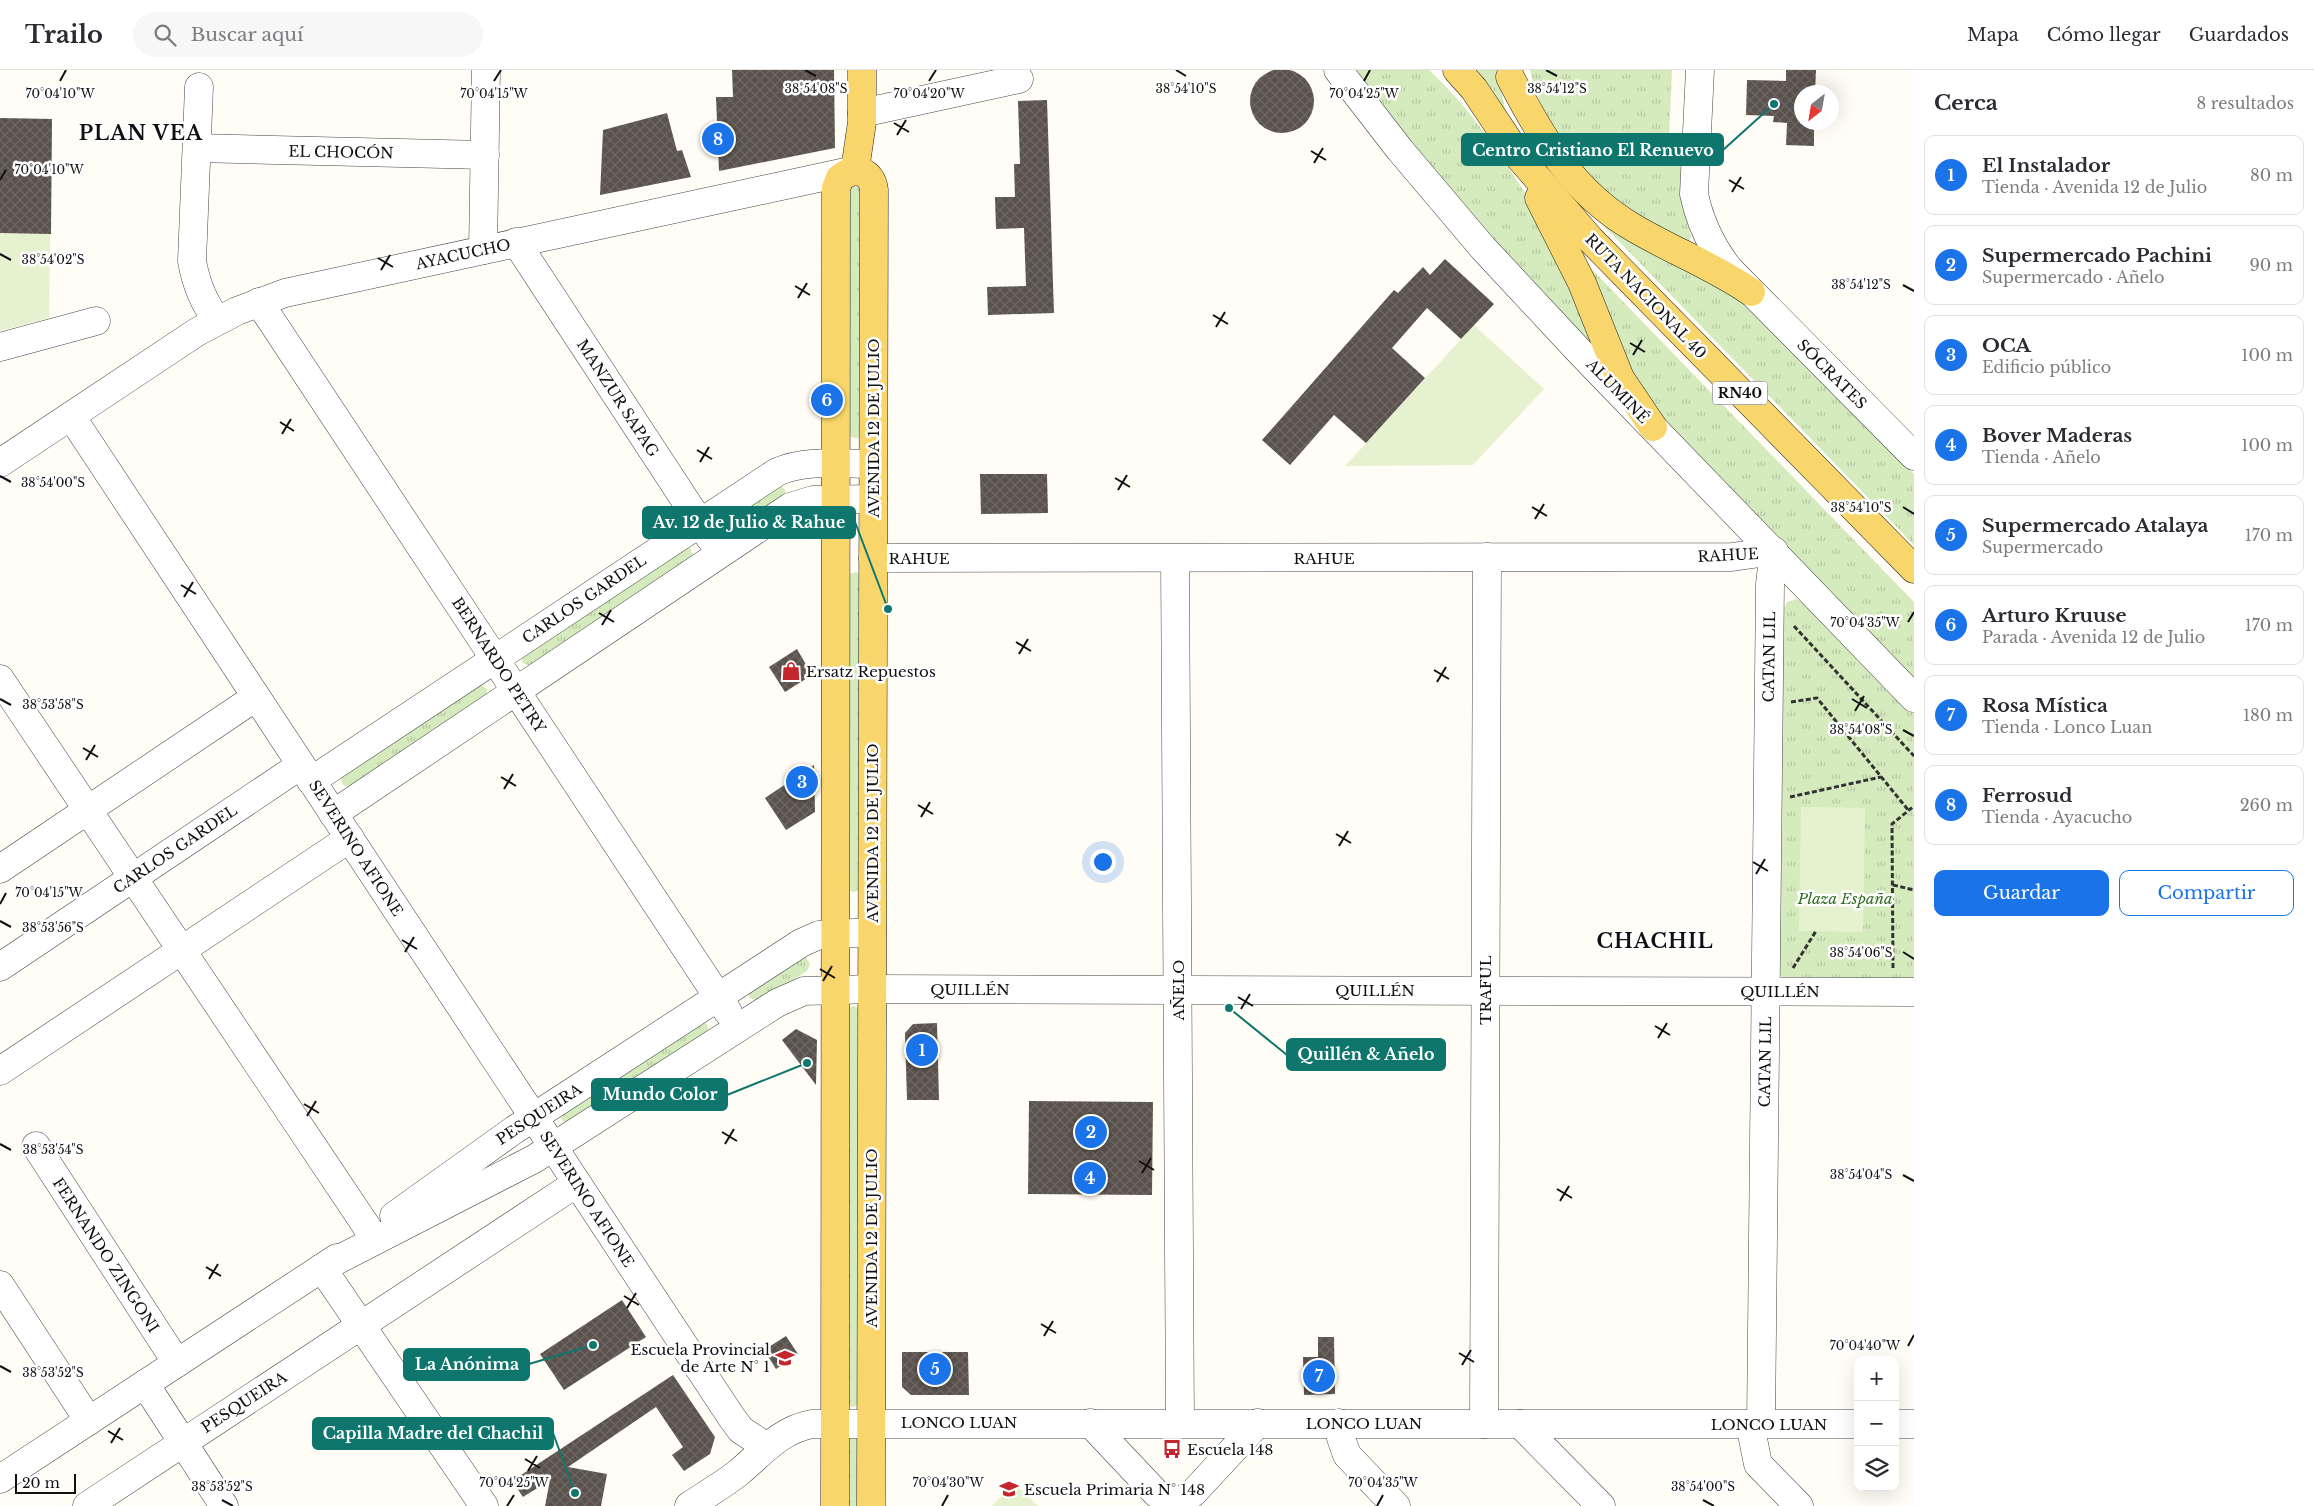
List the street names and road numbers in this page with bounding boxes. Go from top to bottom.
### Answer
street label: EL CHOCÓN [288,142,394,162]
street label: RUTA NACIONAL 40 [1581,230,1711,362]
street label: AYACUCHO [413,235,512,274]
street label: SÓCRATES [1793,335,1871,413]
street label: MANZUR SAPAG [573,336,663,460]
street label: AVENIDA 12 DE JULIO [864,338,883,519]
street label: ALUMINÉ [1582,354,1653,427]
road number: RN40 [1712,382,1768,404]
street label: RAHUE [1697,544,1759,566]
street label: RAHUE [888,549,950,568]
street label: RAHUE [1293,549,1355,568]
street label: CARLOS GARDEL [518,550,650,648]
street label: BERNARDO PETRY [448,593,551,737]
street label: CATAN LIL [1759,611,1779,703]
street label: AVENIDA 12 DE JULIO [863,743,882,924]
street label: SEVERINO AFIONE [305,776,407,920]
street label: CARLOS GARDEL [109,800,241,898]
street label: TRAFUL [1476,955,1495,1025]
street label: AÑELO [1169,959,1188,1022]
street label: QUILLÉN [930,980,1010,999]
street label: QUILLÉN [1335,981,1415,1000]
street label: QUILLÉN [1740,982,1820,1001]
street label: CATAN LIL [1755,1016,1775,1108]
street label: PESQUEIRA [493,1079,586,1149]
street label: SEVERINO AFIONE [536,1127,638,1271]
street label: AVENIDA 12 DE JULIO [862,1148,881,1329]
street label: FERNANDO ZINGONI [49,1174,163,1336]
street label: PESQUEIRA [198,1367,291,1437]
street label: LONCO LUAN [901,1413,1017,1432]
street label: LONCO LUAN [1306,1414,1422,1433]
street label: LONCO LUAN [1711,1415,1827,1434]

